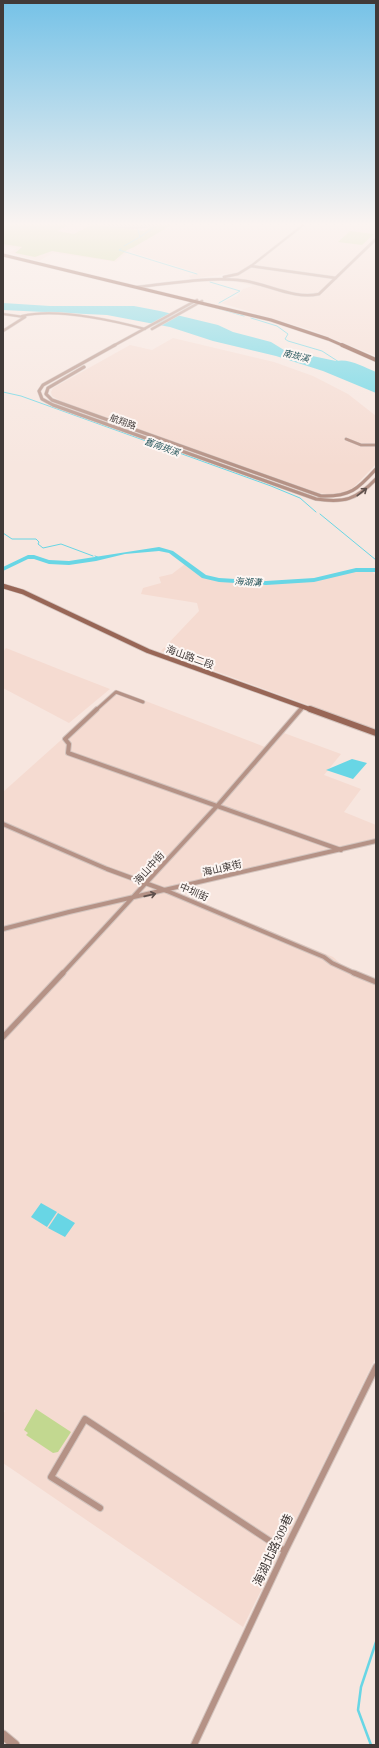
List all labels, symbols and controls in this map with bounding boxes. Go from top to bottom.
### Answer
water label: 南崁溪 [282,348,312,365]
street label: 航翔路 [109,413,137,431]
water label: 舊南崁溪 [143,436,182,459]
one-way arrow [357,488,368,497]
water label: 海湖溝 [234,576,264,588]
street label: 海山路二段 [165,643,215,671]
street label: 海山中街 [132,849,166,887]
street label: 海山東街 [201,858,243,878]
street label: 中圳街 [178,881,210,903]
one-way arrow [143,890,156,898]
street label: 海湖北路309巷 [250,1512,296,1588]

